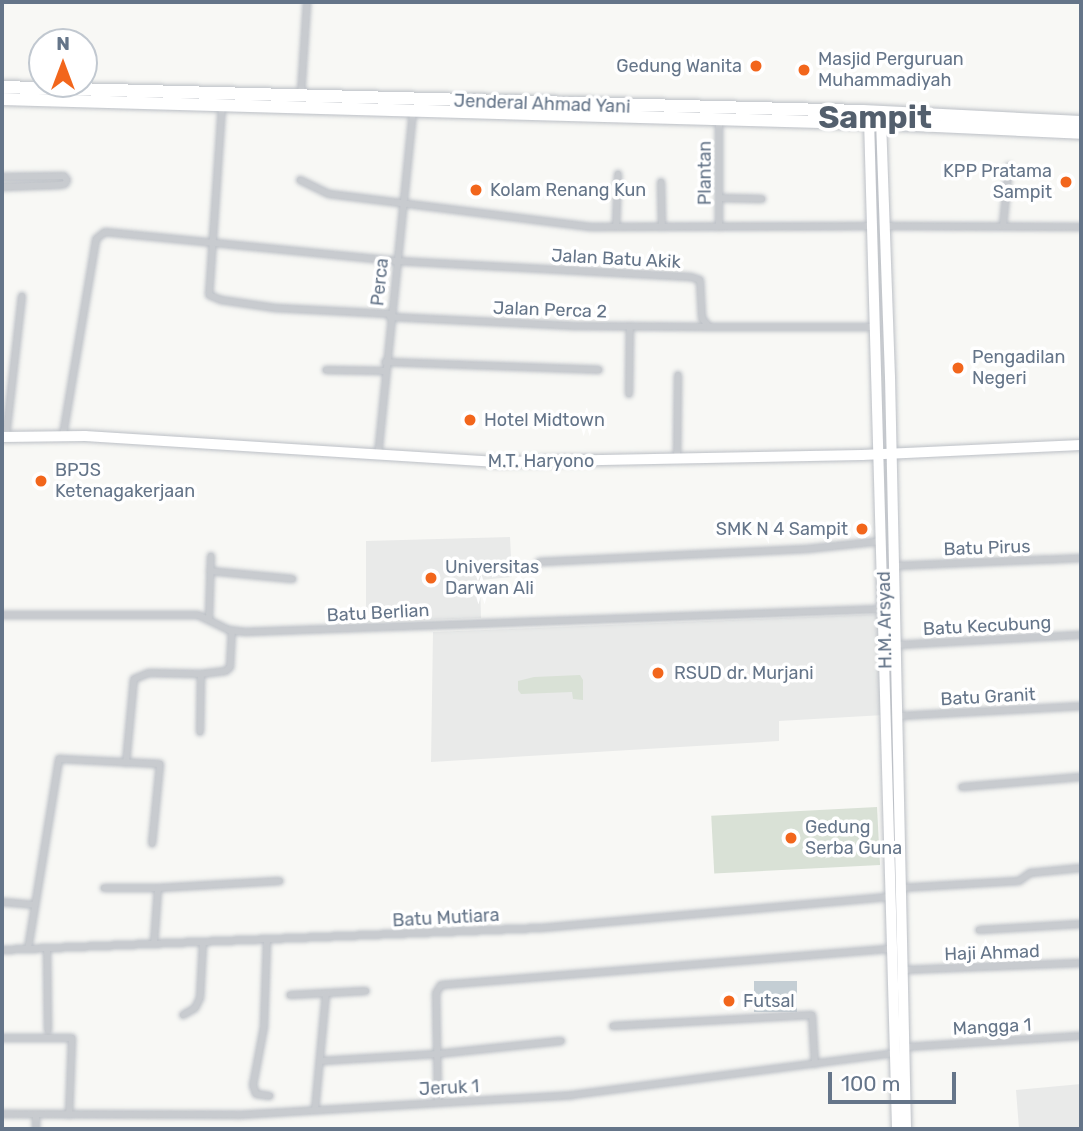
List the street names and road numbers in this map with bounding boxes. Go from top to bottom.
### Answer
street label: Jenderal Ahmad Yani [453,90,631,118]
street label: Plantan [694,141,716,205]
street label: Jalan Batu Akik [550,245,682,273]
street label: Perca [367,257,393,307]
street label: Jalan Perca 2 [493,297,607,323]
street label: M.T. Haryono [488,450,594,472]
street label: Batu Pirus [943,536,1031,560]
street label: H.M. Arsyad [873,571,897,669]
street label: Batu Berlian [326,600,430,626]
street label: Batu Kecubung [922,612,1052,640]
street label: Batu Granit [940,684,1036,710]
street label: Batu Mutiara [392,904,500,932]
street label: Haji Ahmad [944,941,1040,965]
street label: Mangga 1 [952,1014,1032,1040]
street label: Jeruk 1 [418,1076,480,1100]

